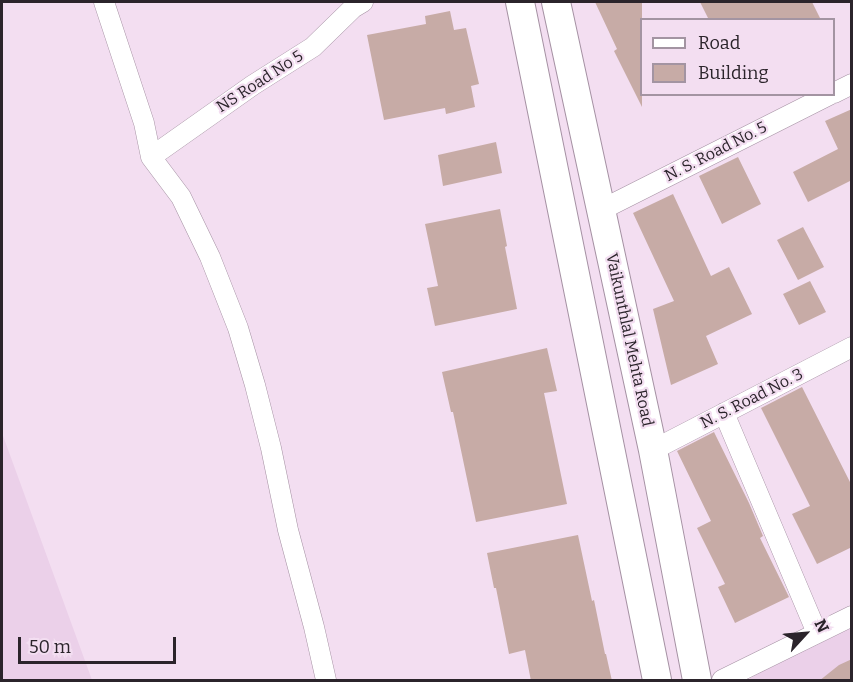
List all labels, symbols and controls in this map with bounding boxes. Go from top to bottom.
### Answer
legend [640,18,835,96]
text: Road [698,32,740,54]
street label: NS Road No 5 [213,47,307,117]
text: Building [698,62,769,84]
street label: N. S. Road No. 5 [662,118,770,186]
street label: Vaikunthlal Mehta Road [601,252,657,428]
street label: N. S. Road No. 3 [697,365,807,433]
north arrow [775,604,835,664]
text: N [810,616,833,636]
scale bar [21,625,178,663]
text: 50 m [29,636,71,658]

